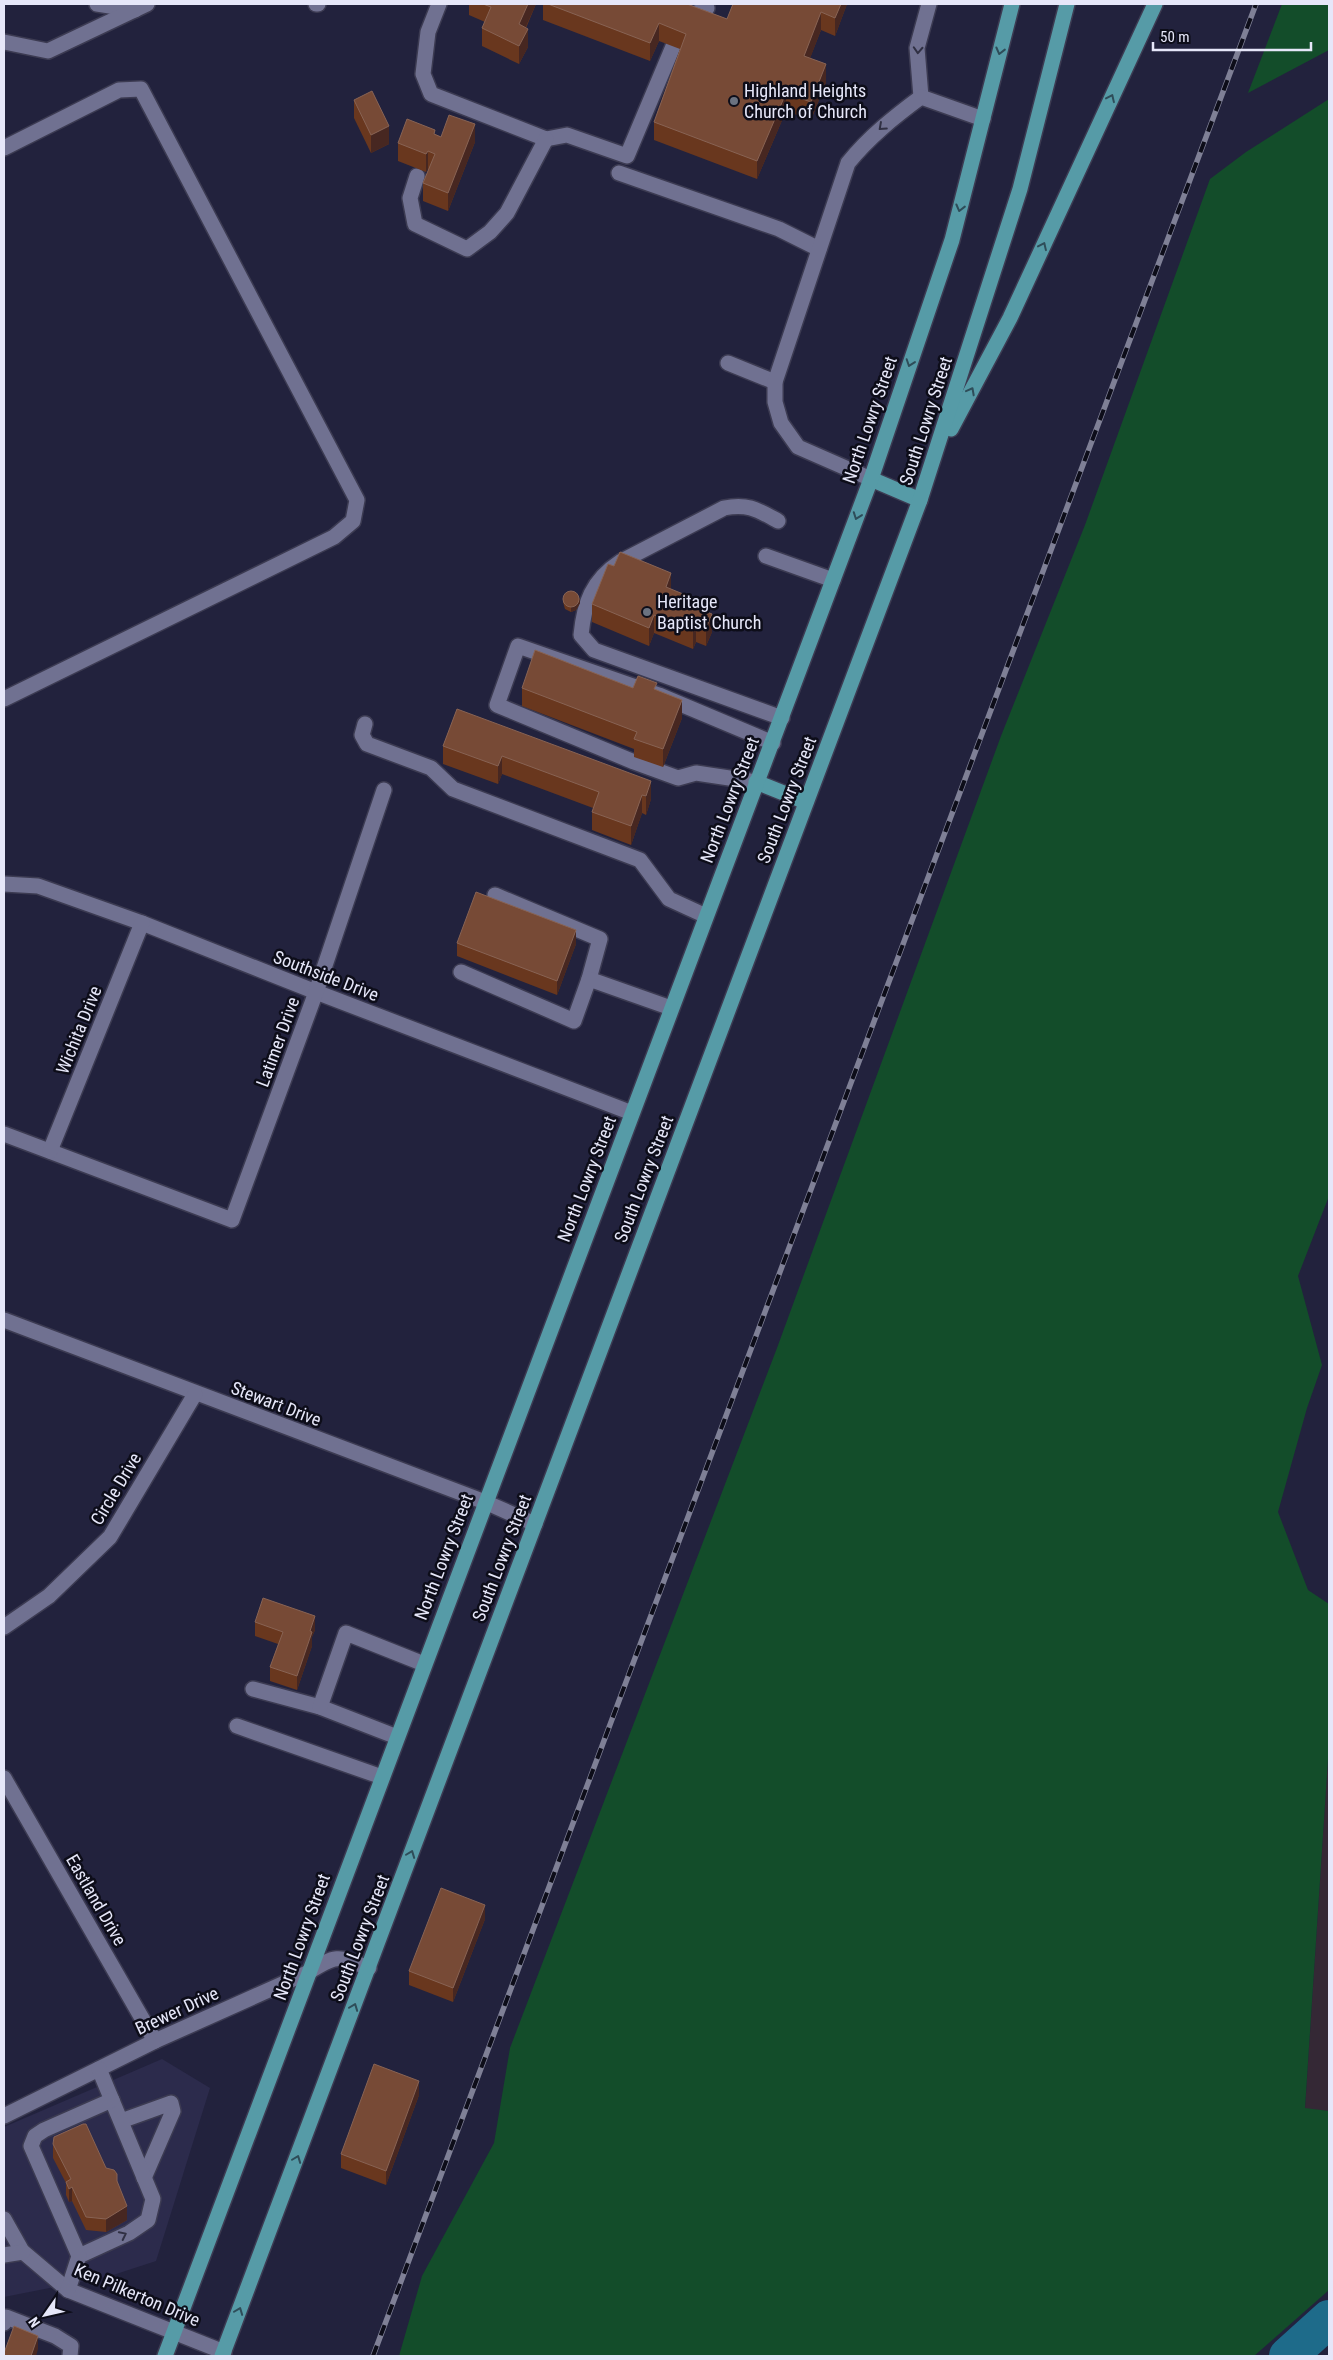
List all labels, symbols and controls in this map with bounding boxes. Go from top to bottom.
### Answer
scale bar [1153,20,1310,52]
text: 50 m [1160,28,1190,46]
one-way arrow [913,46,924,54]
one-way arrow [995,46,1006,55]
place label: Highland Heights Church of Church [744,80,867,122]
one-way arrow [1105,94,1115,103]
marker: Highland Heights Church of Church [728,95,740,107]
one-way arrow [879,121,888,130]
one-way arrow [955,204,966,213]
one-way arrow [1037,242,1047,251]
street label: North Lowry Street [838,354,901,486]
street label: South Lowry Street [895,354,956,488]
one-way arrow [906,358,916,367]
one-way arrow [965,387,975,396]
one-way arrow [853,512,863,520]
place label: Heritage Baptist Church [657,591,761,633]
marker: Heritage Baptist Church [641,606,653,618]
street label: North Lowry Street [696,734,763,866]
street label: South Lowry Street [753,734,820,866]
street label: Southside Drive [271,946,382,1005]
street label: Wichita Drive [51,983,106,1077]
street label: Latimer Drive [252,994,304,1090]
street label: North Lowry Street [553,1113,620,1245]
street label: South Lowry Street [610,1113,677,1245]
street label: Stewart Drive [228,1377,324,1430]
street label: Circle Drive [86,1449,145,1529]
street label: North Lowry Street [410,1491,477,1623]
street label: South Lowry Street [468,1492,535,1624]
street label: Eastland Drive [62,1851,131,1949]
one-way arrow [405,1851,415,1859]
street label: North Lowry Street [269,1871,334,2003]
street label: South Lowry Street [326,1872,393,2004]
street label: Brewer Drive [132,1982,222,2039]
one-way arrow [348,2003,358,2011]
one-way arrow [291,2155,301,2163]
one-way arrow [118,2231,127,2242]
street label: Ken Pilkerton Drive [71,2259,203,2330]
north arrow [20,2290,70,2340]
one-way arrow [233,2307,243,2315]
text: N [25,2314,43,2330]

